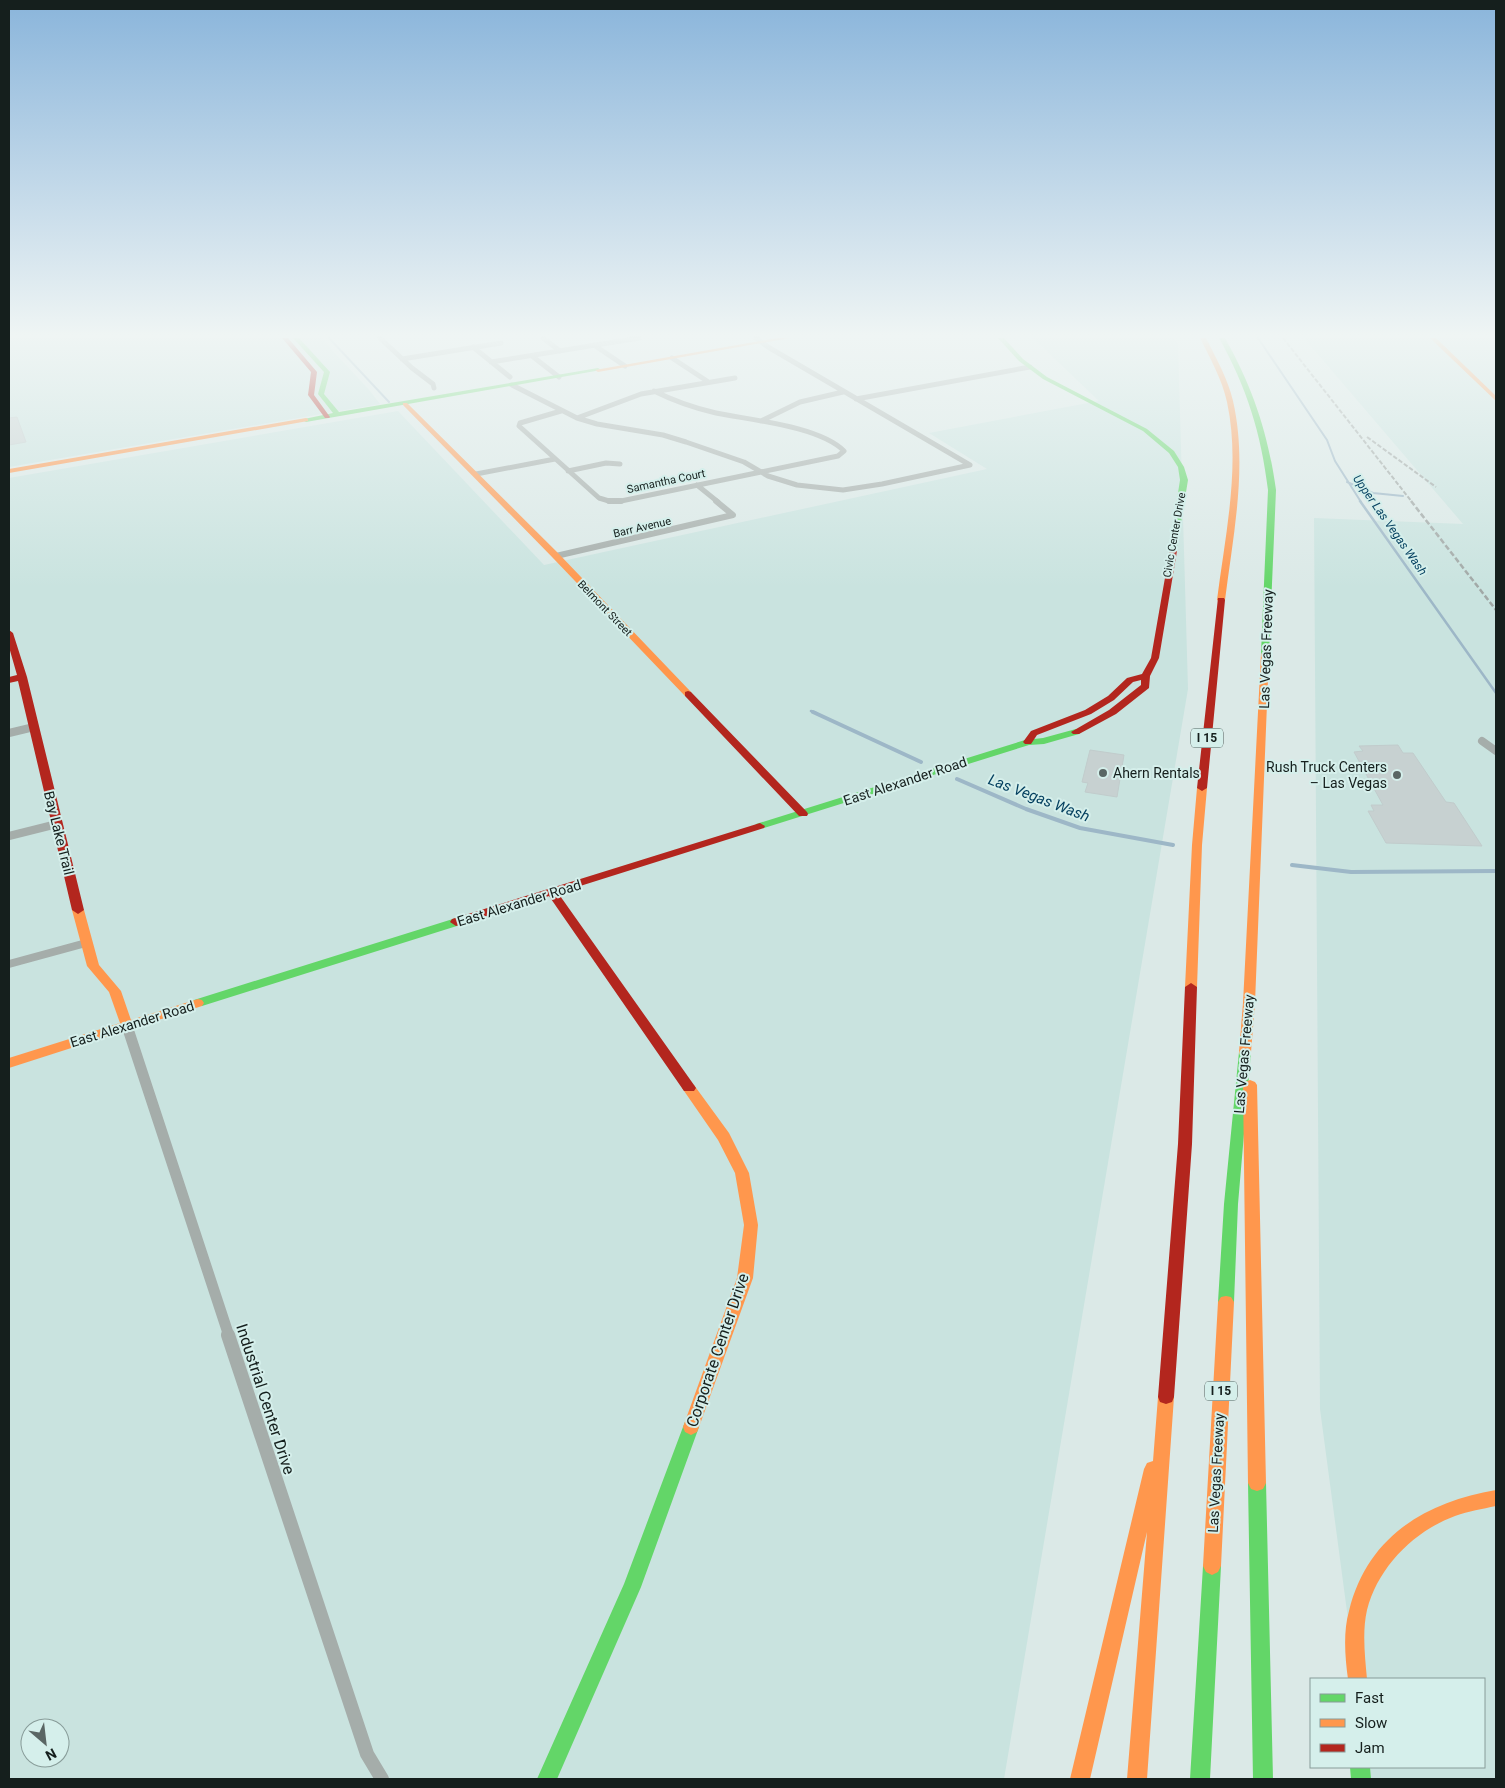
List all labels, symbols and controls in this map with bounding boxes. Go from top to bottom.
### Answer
street label: Samantha Court [626,467,707,496]
water label: Upper Las Vegas Wash [1350,472,1430,578]
street label: Civic Center Drive [1161,491,1188,579]
street label: Barr Avenue [612,514,672,540]
street label: Belmont Street [575,578,635,639]
street label: Las Vegas Freeway [1256,589,1276,709]
road number: I 15 [1191,728,1223,748]
street label: East Alexander Road [841,753,969,809]
place label: Rush Truck Centers – Las Vegas [1266,759,1387,791]
place label: Ahern Rentals [1113,765,1200,781]
marker: Ahern Rentals [1097,767,1109,779]
marker: Rush Truck Centers – Las Vegas [1391,769,1403,781]
water label: Las Vegas Wash [986,770,1092,826]
street label: Bay Lake Trail [41,789,77,877]
street label: East Alexander Road [455,877,583,929]
street label: Las Vegas Freeway [1231,993,1257,1114]
street label: East Alexander Road [68,998,196,1050]
street label: Corporate Center Drive [682,1271,753,1430]
street label: Industrial Center Drive [232,1321,299,1477]
road number: I 15 [1205,1382,1237,1400]
street label: Las Vegas Freeway [1205,1412,1227,1533]
legend [1310,1678,1485,1768]
text: Fast [1355,1689,1384,1707]
text: Slow [1355,1714,1387,1732]
north arrow [20,1718,70,1768]
text: Jam [1355,1739,1385,1757]
text: N [43,1745,59,1764]

